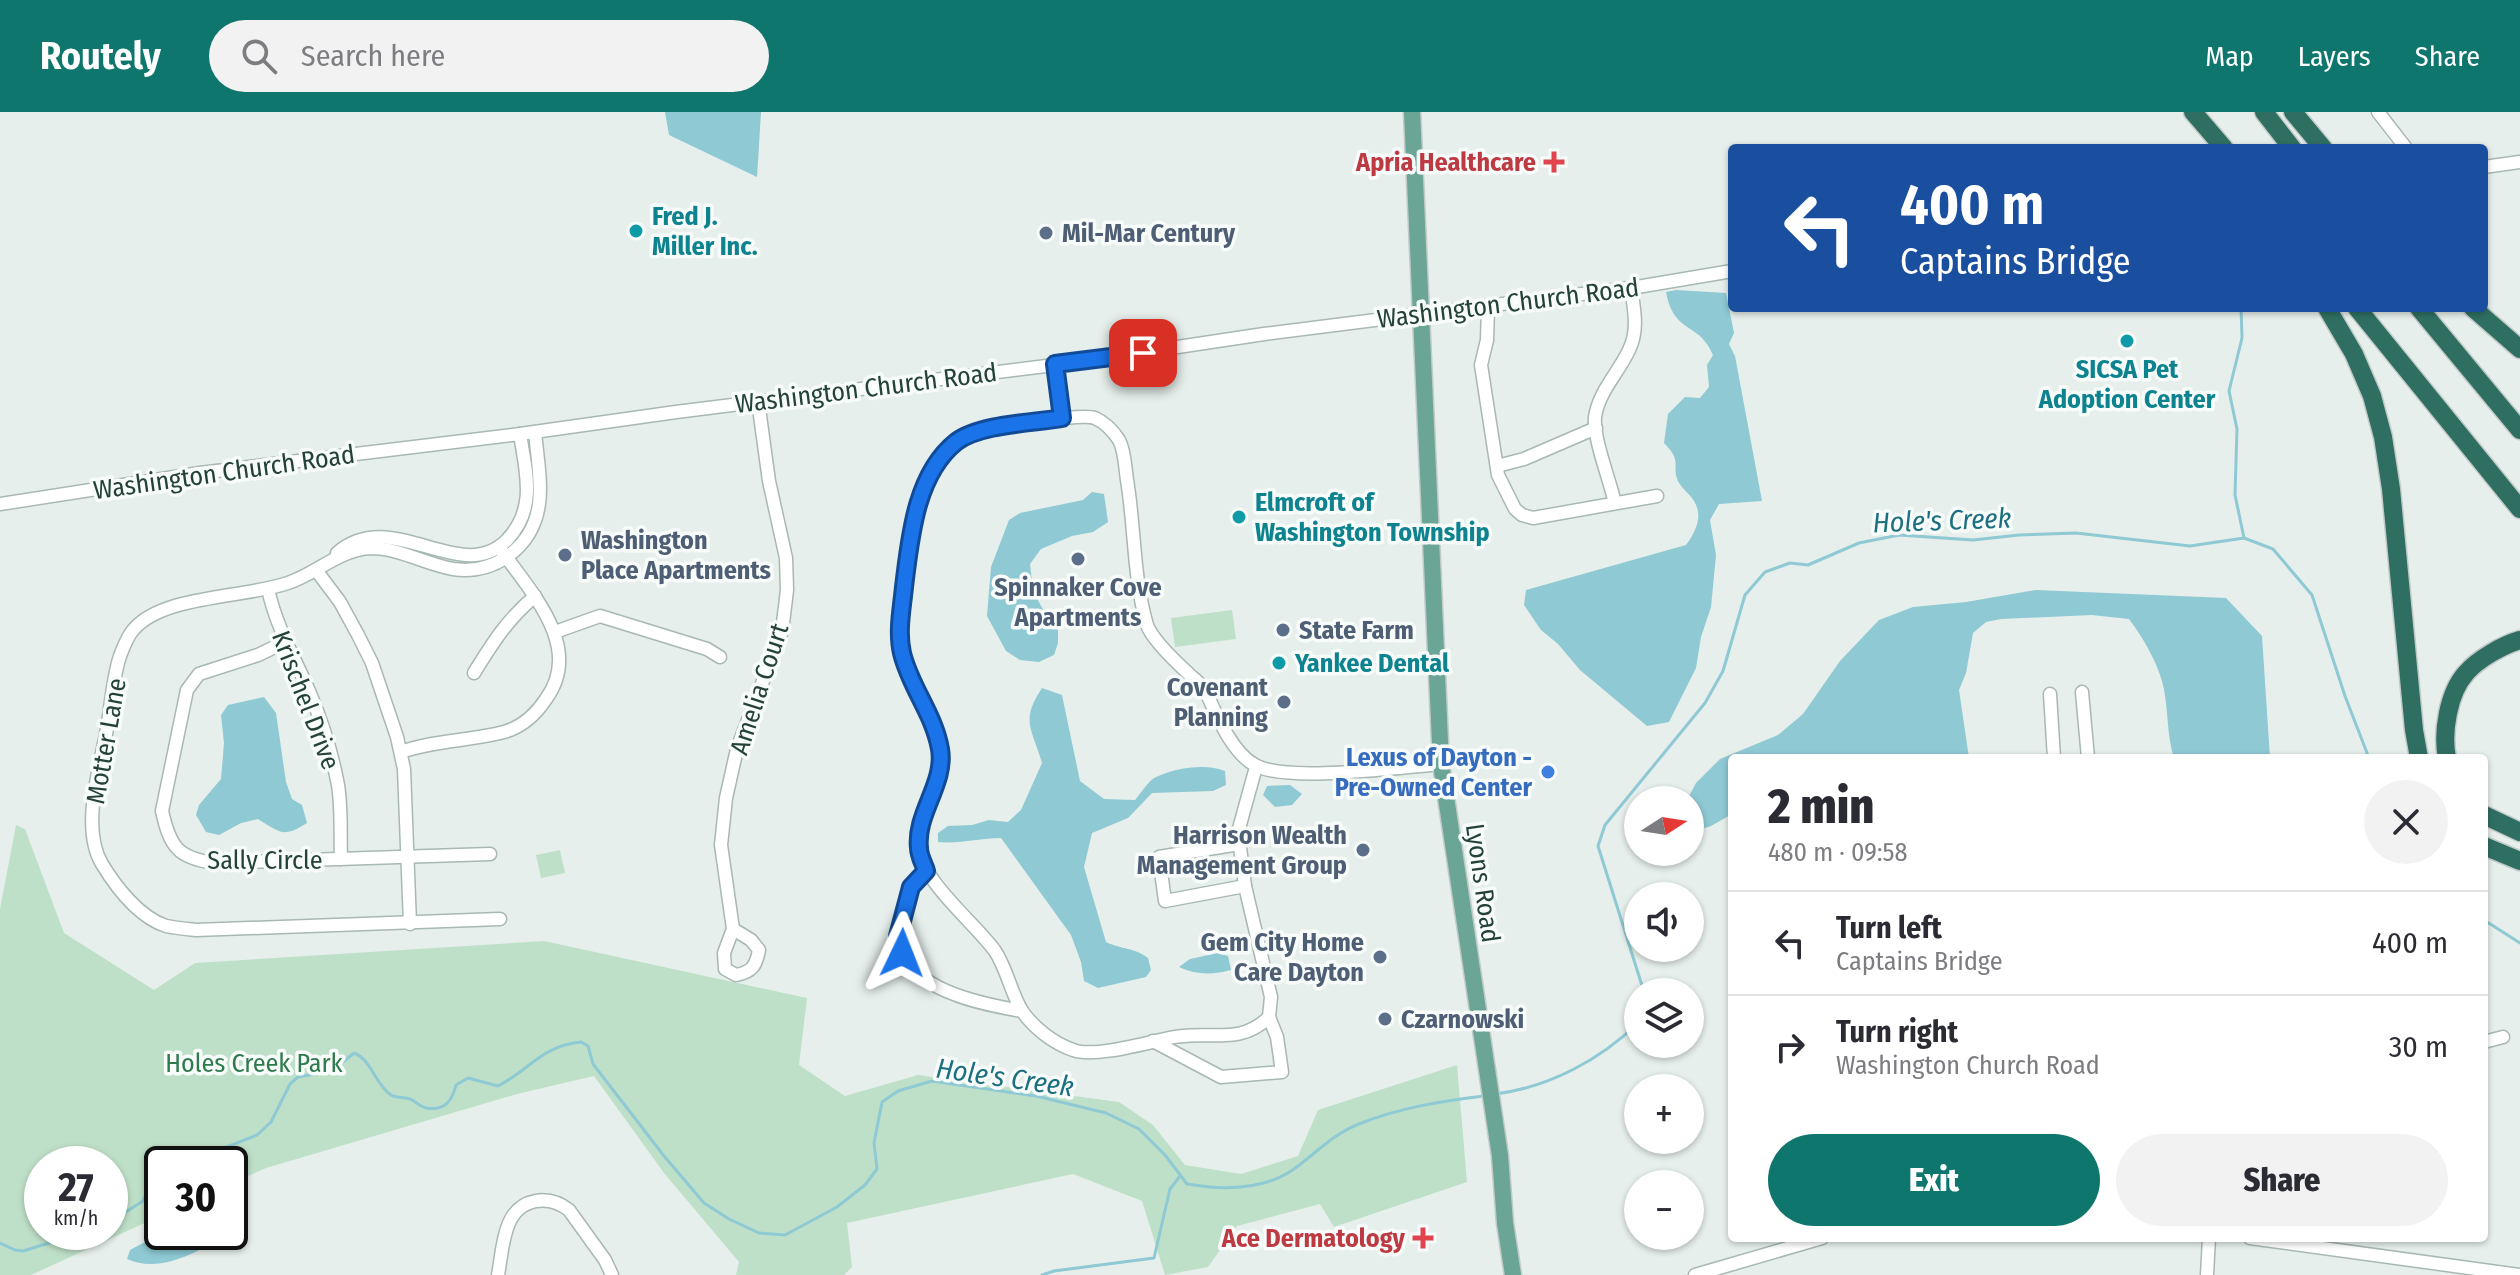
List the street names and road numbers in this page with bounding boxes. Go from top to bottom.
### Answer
street label: Washington Church Road [1375,272,1641,335]
street label: Washington Church Road [733,357,999,420]
street label: Washington Church Road [91,439,357,506]
street label: Amelia Court [724,619,795,759]
street label: Krischel Drive [265,626,346,774]
street label: Motter Lane [80,676,133,807]
street label: Lyons Road [1459,822,1506,945]
street label: Sally Circle [207,845,323,876]

